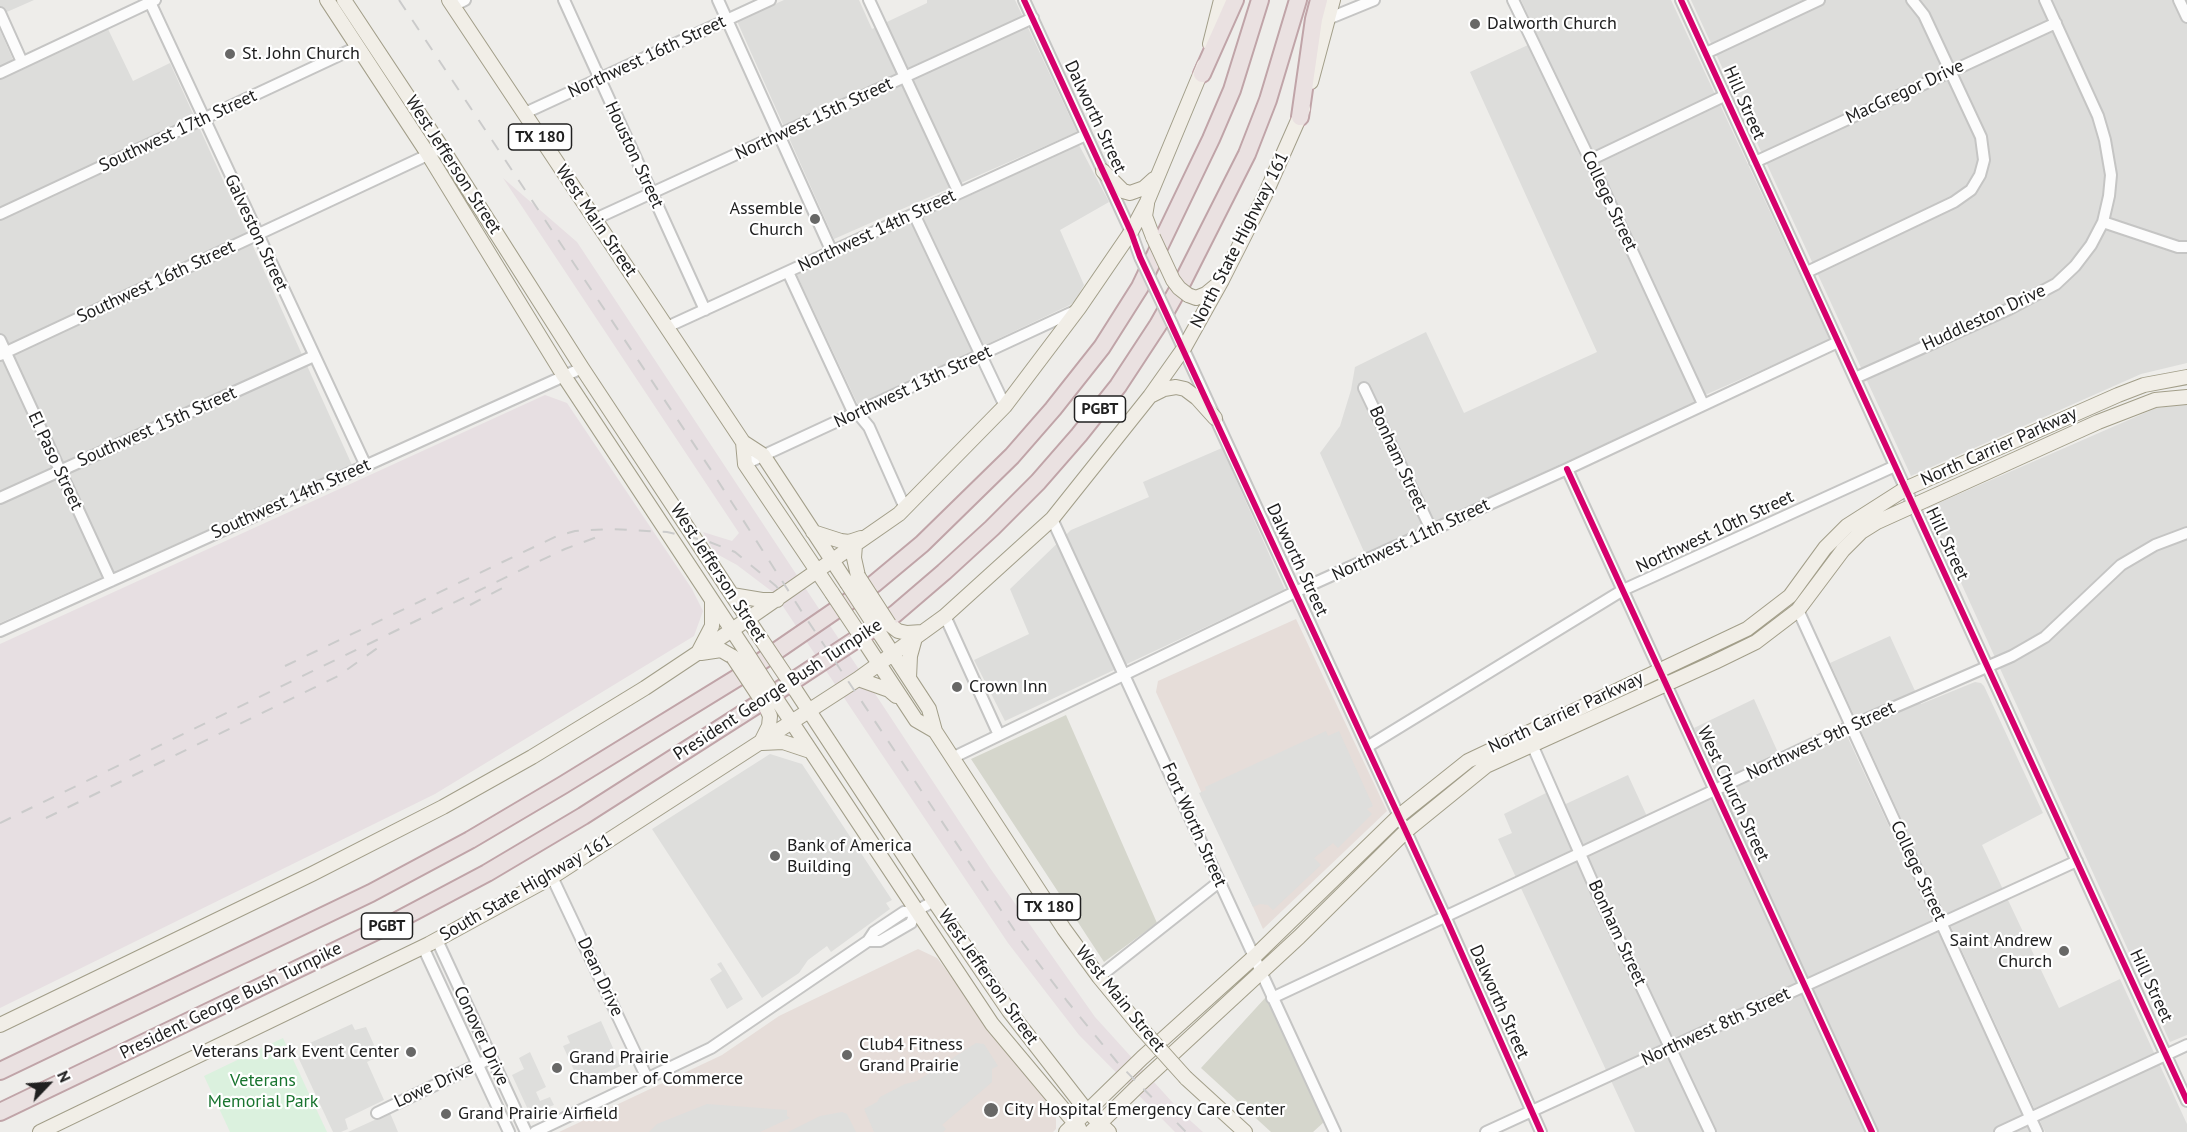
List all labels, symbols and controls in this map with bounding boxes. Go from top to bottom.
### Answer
street label: Northwest 16th Street [565,11,729,103]
place label: Dalworth Church [1487,13,1617,35]
marker: Dalworth Church [1468,17,1482,31]
place label: St. John Church [242,43,360,65]
marker: St. John Church [223,47,237,61]
street label: MacGregor Drive [1842,55,1968,129]
street label: Dalworth Street [1059,57,1131,177]
street label: Hill Street [1718,63,1770,143]
street label: Northwest 15th Street [732,73,896,165]
street label: Southwest 17th Street [96,85,260,177]
street label: West Jefferson Street [400,92,506,238]
street label: Houston Street [600,98,668,212]
road number: TX 180 [508,124,572,150]
street label: College Street [1576,147,1642,255]
street label: North State Highway 161 [1186,148,1294,332]
street label: West Main Street [551,161,641,281]
street label: Galveston Street [219,171,293,295]
street label: Northwest 14th Street [795,185,959,277]
place label: Assemble Church [729,198,803,240]
marker: Assemble Church [808,212,822,226]
street label: Southwest 16th Street [74,236,238,328]
street label: Huddleston Drive [1919,280,2049,356]
street label: Northwest 13th Street [831,341,995,433]
street label: Southwest 15th Street [74,382,240,472]
road number: PGBT [1074,396,1126,422]
street label: Bonham Street [1364,403,1432,515]
street label: North Carrier Parkway [1917,403,2081,491]
street label: El Paso Street [23,408,87,514]
street label: Southwest 14th Street [208,454,374,544]
street label: Northwest 10th Street [1633,486,1797,578]
street label: Northwest 11th Street [1329,494,1493,586]
street label: West Jefferson Street [665,500,771,646]
street label: Dalworth Street [1261,500,1333,620]
street label: Hill Street [1921,504,1973,584]
street label: President George Bush Turnpike [670,614,886,766]
street label: North Carrier Parkway [1485,668,1647,758]
place label: Crown Inn [969,676,1047,698]
marker: Crown Inn [950,680,964,694]
street label: Northwest 9th Street [1743,697,1899,785]
street label: West Church Street [1692,723,1774,865]
street label: Fort Worth Street [1157,760,1231,890]
street label: College Street [1885,817,1951,925]
street label: South State Highway 161 [436,830,616,946]
place label: Bank of America Building [787,835,912,878]
marker: Bank of America Building [768,849,782,863]
street label: Bonham Street [1583,877,1651,989]
road number: TX 180 [1018,894,1080,920]
street label: West Jefferson Street [933,905,1043,1049]
road number: PGBT [362,913,412,939]
place label: Saint Andrew Church [1950,930,2052,972]
street label: Dean Drive [572,934,628,1020]
street label: President George Bush Turnpike [116,938,346,1064]
street label: West Main Street [1071,942,1169,1056]
street label: Dalworth Street [1464,942,1534,1062]
marker: Saint Andrew Church [2057,944,2071,958]
street label: Hill Street [2125,946,2177,1026]
street label: Conover Drive [449,983,513,1089]
street label: Northwest 8th Street [1638,983,1794,1071]
place label: Club4 Fitness Grand Prairie [859,1034,963,1076]
place label: Veterans Park Event Center [193,1041,399,1063]
marker: Veterans Park Event Center [404,1045,418,1059]
place label: Grand Prairie Chamber of Commerce [569,1047,743,1090]
marker: Club4 Fitness Grand Prairie [840,1048,854,1062]
north arrow [18,1054,78,1114]
street label: Lowe Drive [391,1057,477,1113]
marker: Grand Prairie Chamber of Commerce [550,1061,564,1075]
text: N [53,1067,76,1085]
park label: Veterans Memorial Park [208,1070,318,1112]
place label: City Hospital Emergency Care Center [1004,1099,1285,1121]
marker: City Hospital Emergency Care Center [982,1101,1000,1119]
place label: Grand Prairie Airfield [458,1103,618,1125]
marker: Grand Prairie Airfield [439,1107,453,1121]

